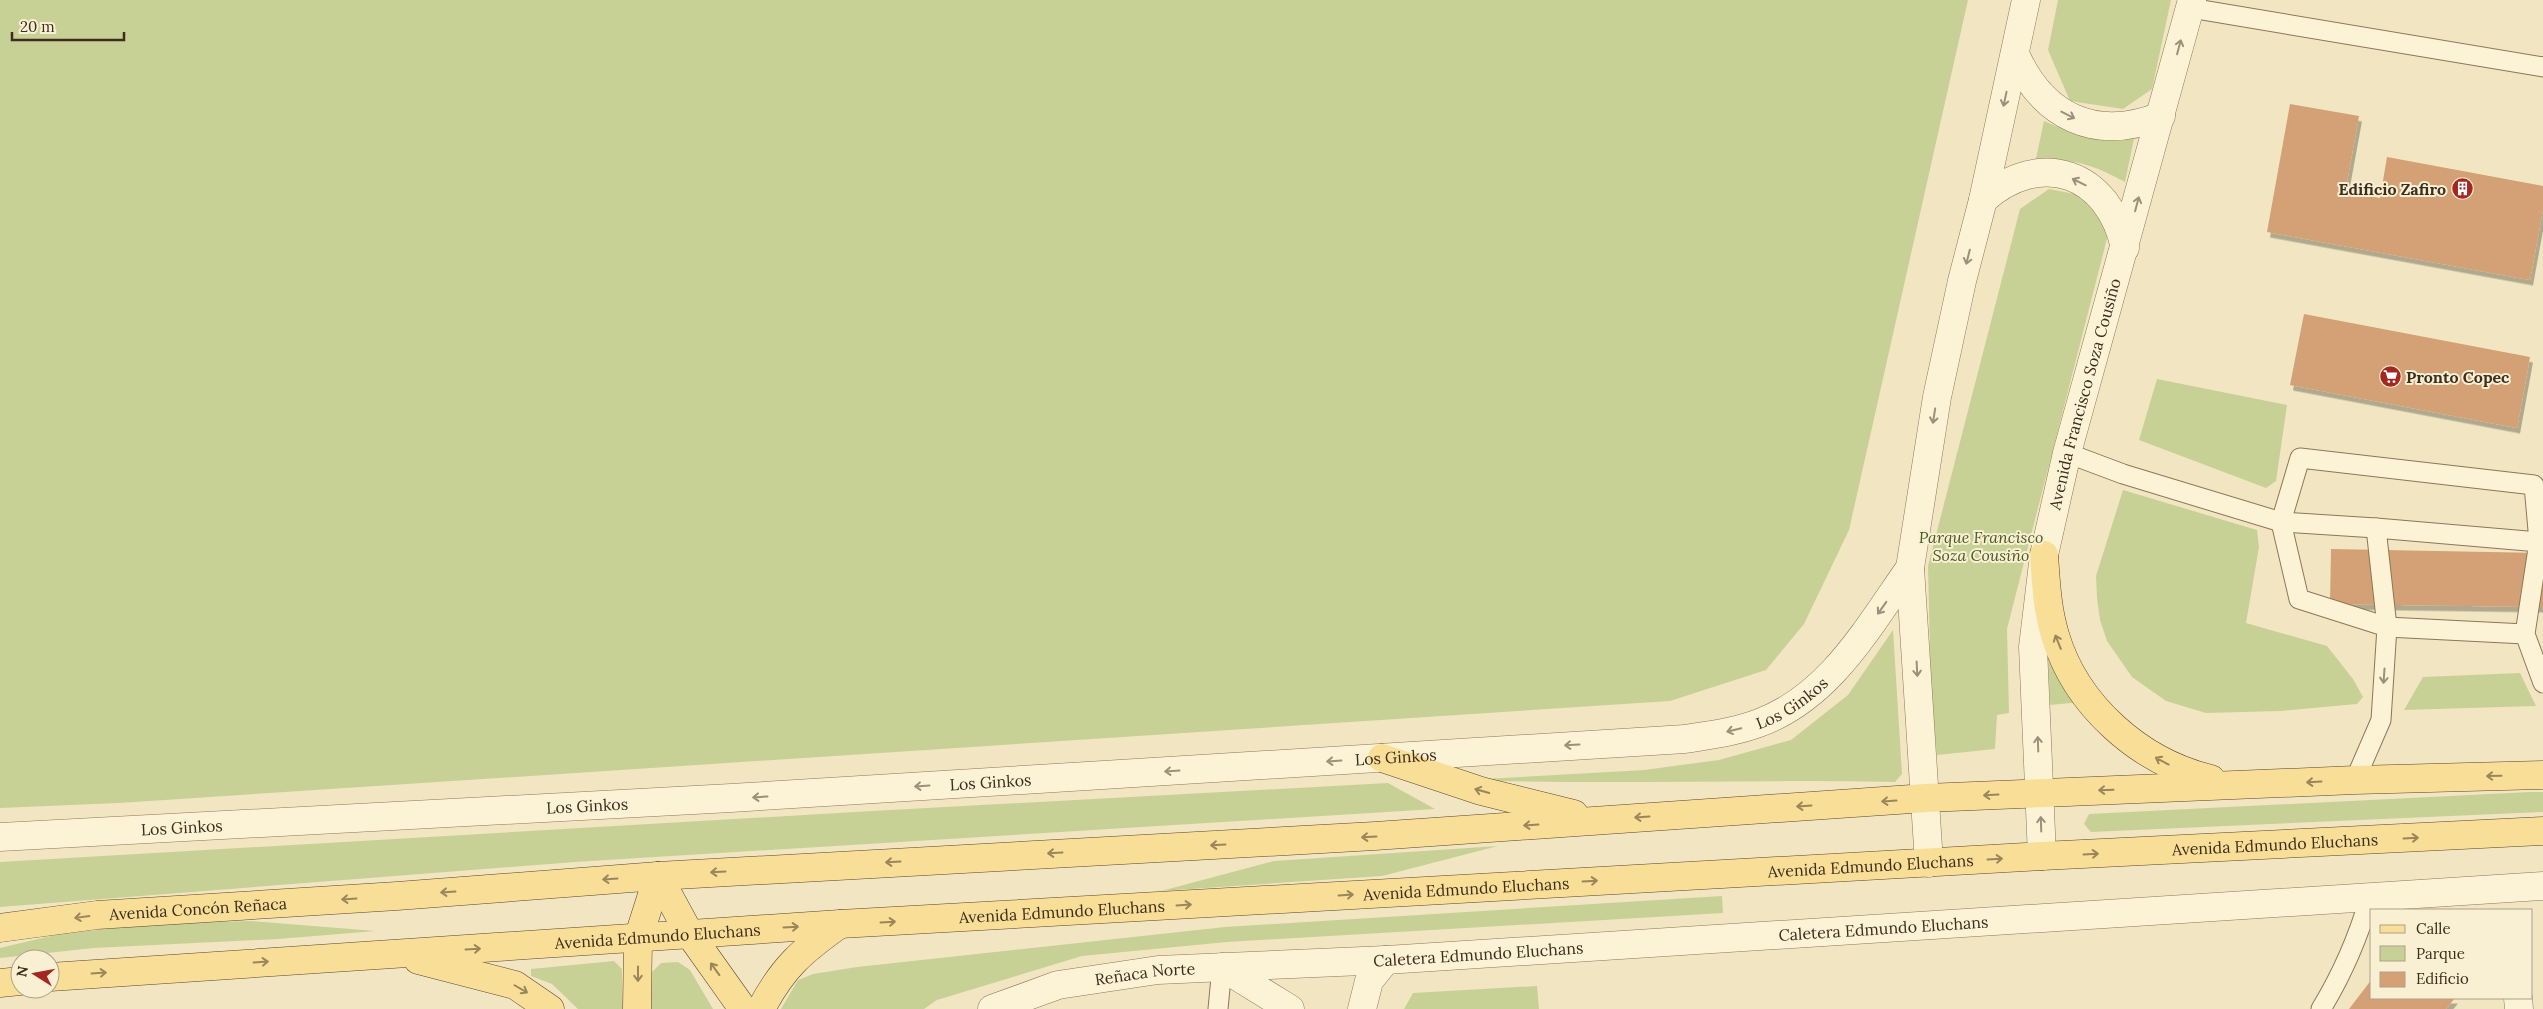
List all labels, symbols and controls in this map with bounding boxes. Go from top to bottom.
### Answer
scale bar [12,10,125,42]
text: 20 m [20,17,55,36]
one-way arrow [2175,39,2185,55]
one-way arrow [2000,91,2009,107]
one-way arrow [2061,110,2076,120]
one-way arrow [2072,176,2087,186]
building icon: Edificio Zafiro [2450,177,2474,201]
place label: Edificio Zafiro [2339,179,2446,199]
one-way arrow [2132,196,2142,212]
one-way arrow [1963,249,1973,265]
street label: Avenida Francisco Soza Cousiño [2044,276,2125,513]
supermarket icon: Pronto Copec [2378,365,2402,389]
place label: Pronto Copec [2406,367,2510,387]
one-way arrow [1929,408,1939,424]
park label: Parque Francisco Soza Cousiño [1919,527,2043,565]
one-way arrow [1877,601,1887,615]
one-way arrow [2053,635,2062,650]
one-way arrow [1913,661,1922,677]
one-way arrow [2379,668,2388,684]
street label: Los Ginkos [1753,673,1832,733]
one-way arrow [1726,726,1742,735]
one-way arrow [2033,736,2042,752]
one-way arrow [1565,741,1581,750]
street label: Los Ginkos [1354,744,1437,769]
one-way arrow [1326,756,1342,765]
one-way arrow [2155,756,2170,766]
one-way arrow [1164,766,1180,775]
street label: Los Ginkos [949,769,1032,794]
one-way arrow [2487,771,2503,781]
one-way arrow [2307,777,2323,786]
one-way arrow [914,782,930,791]
one-way arrow [1475,785,1491,795]
one-way arrow [2098,785,2114,795]
one-way arrow [1983,790,1999,799]
one-way arrow [752,792,768,801]
street label: Los Ginkos [546,794,629,818]
one-way arrow [1881,796,1897,806]
one-way arrow [1796,802,1812,811]
one-way arrow [1634,812,1650,821]
street label: Los Ginkos [140,815,223,839]
one-way arrow [2036,816,2046,832]
one-way arrow [1524,820,1540,829]
street label: Avenida Edmundo Eluchans [2170,829,2379,860]
one-way arrow [1362,832,1378,841]
one-way arrow [2403,834,2419,843]
one-way arrow [1210,840,1226,849]
one-way arrow [1048,849,1064,858]
one-way arrow [2082,849,2098,858]
street label: Avenida Edmundo Eluchans [1766,850,1974,882]
one-way arrow [1987,854,2003,863]
one-way arrow [885,857,901,866]
one-way arrow [710,867,726,876]
street label: Avenida Edmundo Eluchans [1362,873,1570,904]
one-way arrow [602,875,618,884]
one-way arrow [1582,877,1598,886]
one-way arrow [440,887,456,897]
one-way arrow [1338,891,1354,900]
street label: Avenida Concón Reñaca [107,893,287,924]
one-way arrow [341,894,357,903]
street label: Avenida Edmundo Eluchans [957,896,1165,927]
one-way arrow [1176,901,1192,910]
legend [2370,909,2533,999]
street label: Caletera Edmundo Eluchans [1778,911,1989,945]
one-way arrow [74,912,90,922]
one-way arrow [880,917,896,926]
street label: Avenida Edmundo Eluchans [553,919,761,953]
text: Calle [2416,919,2451,938]
one-way arrow [783,923,799,932]
street label: Caletera Edmundo Eluchans [1373,937,1584,971]
one-way arrow [465,944,481,953]
text: Parque [2416,944,2465,963]
north arrow [10,949,60,999]
one-way arrow [252,958,268,967]
street label: Reñaca Norte [1093,958,1196,989]
one-way arrow [710,962,720,976]
text: N [12,964,32,979]
one-way arrow [633,965,643,981]
one-way arrow [90,968,106,978]
text: Edificio [2416,969,2469,988]
one-way arrow [513,985,527,995]

